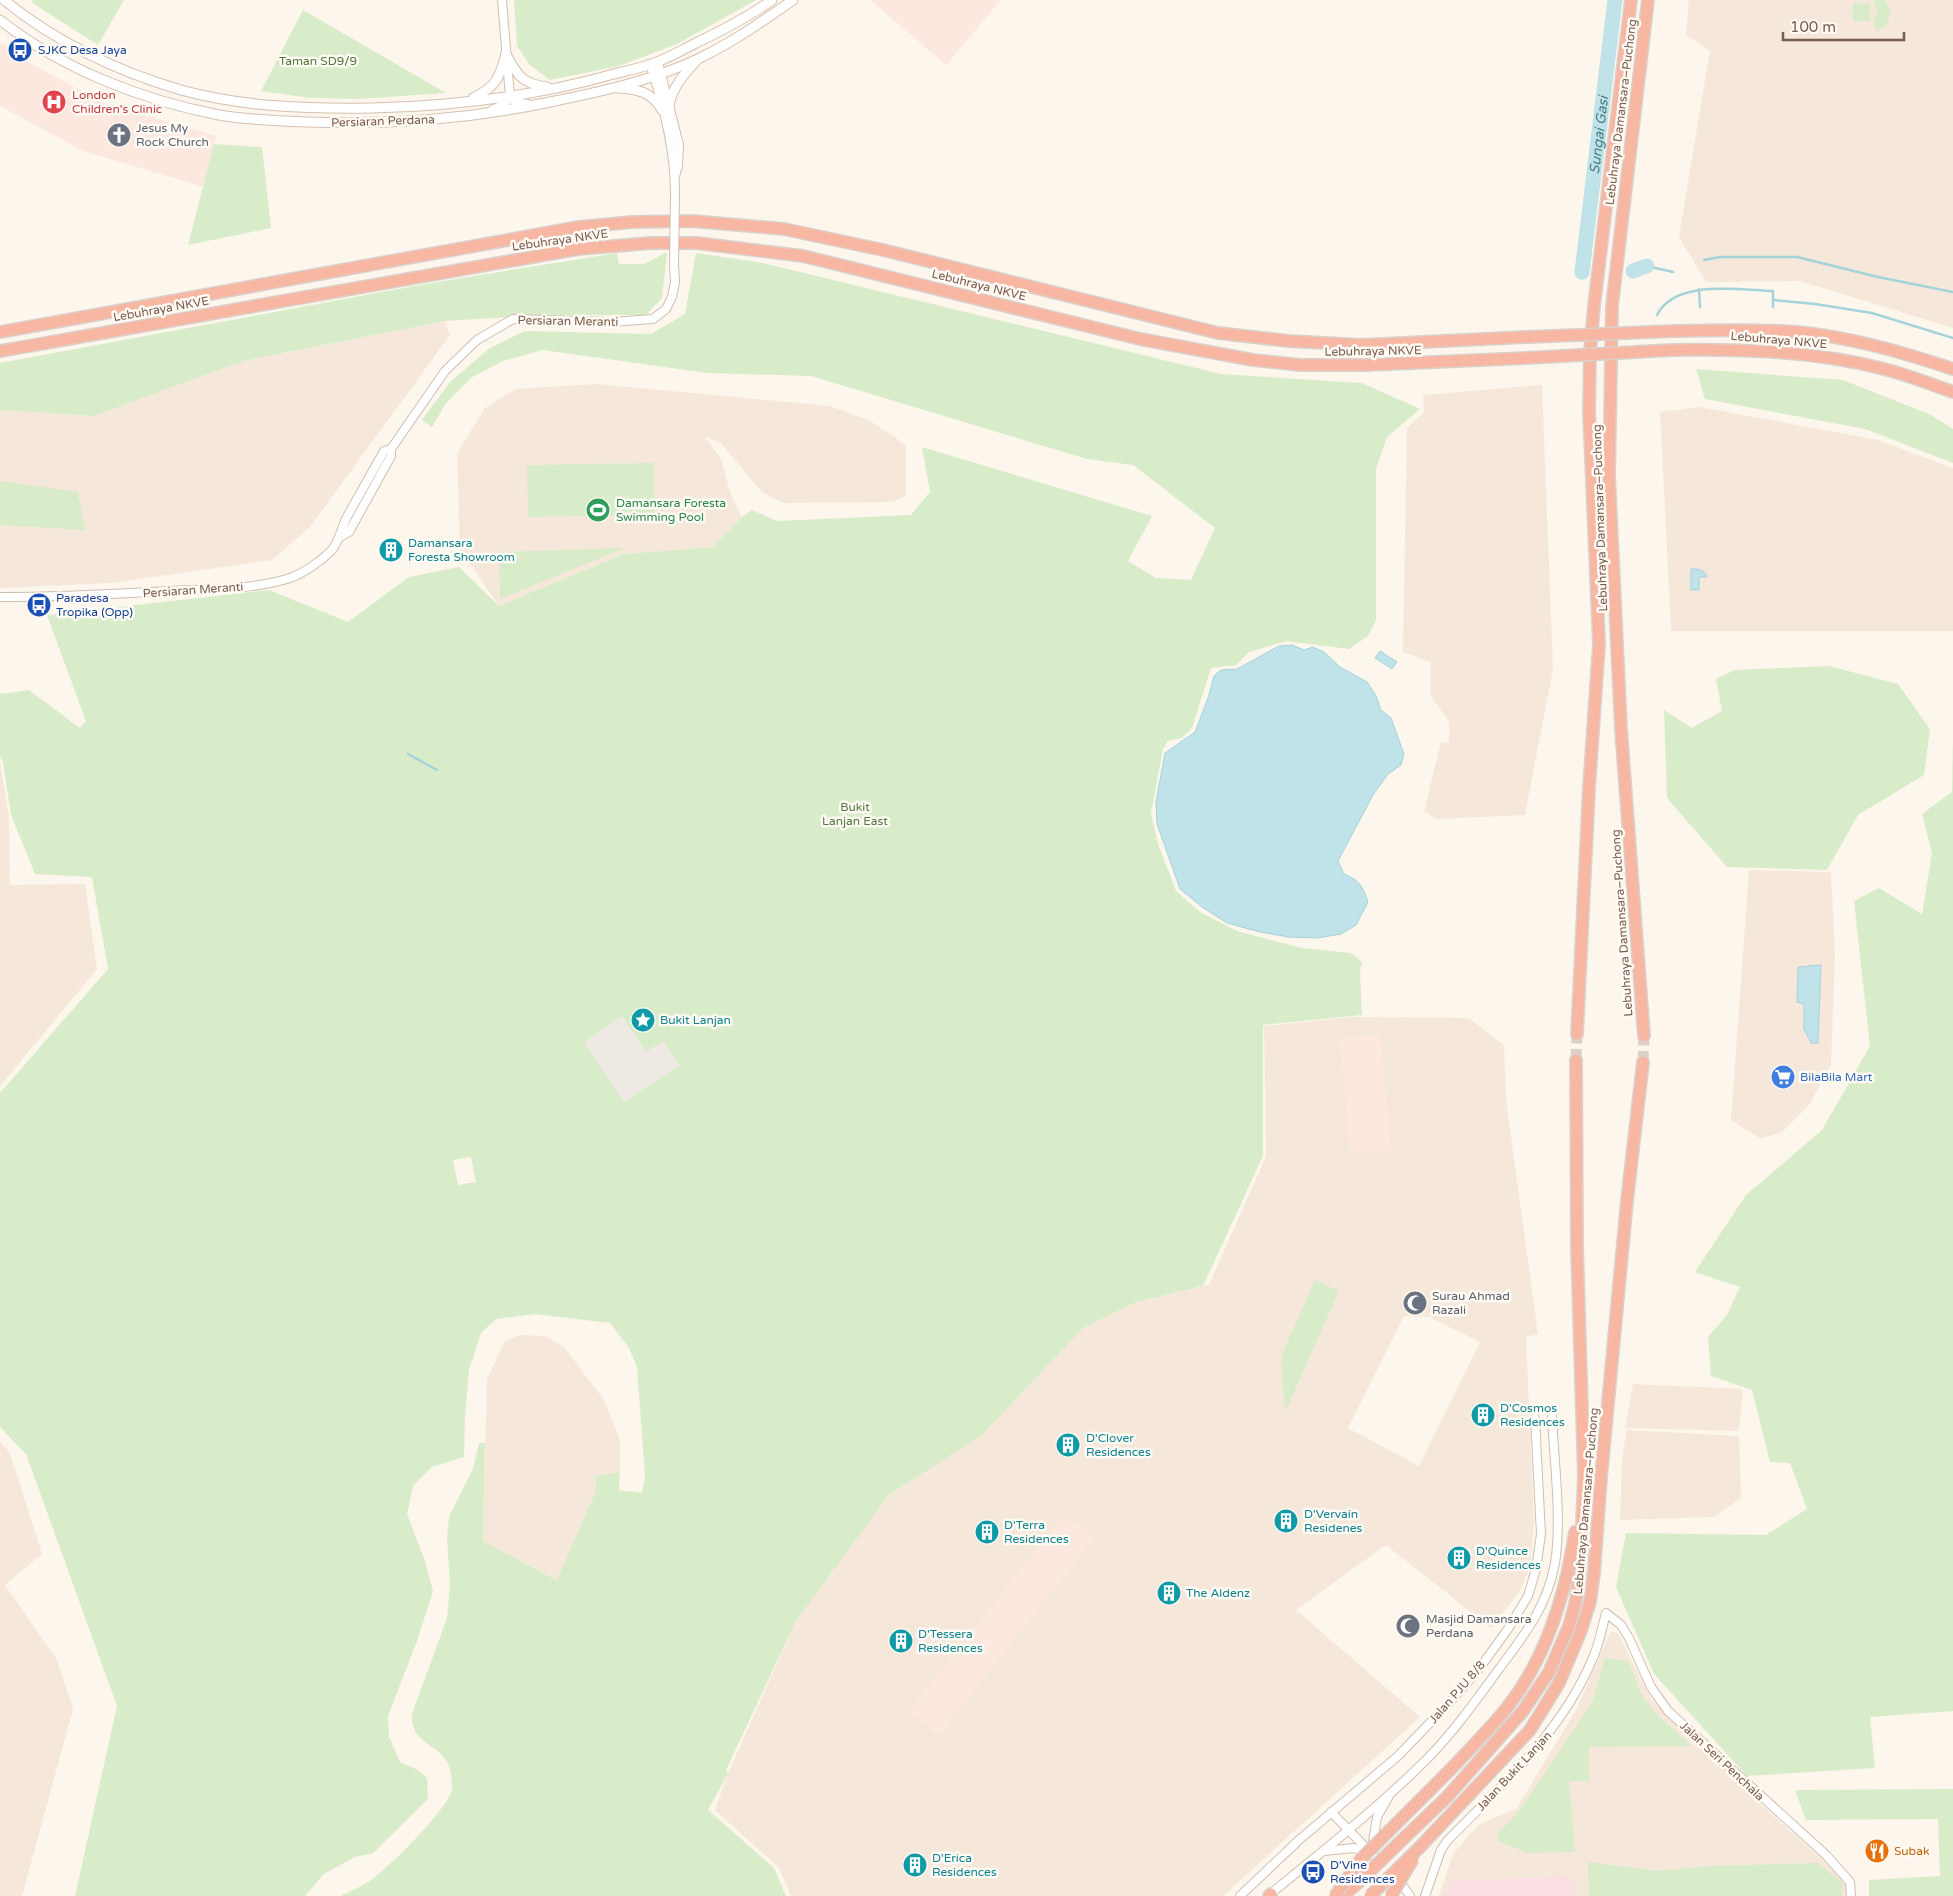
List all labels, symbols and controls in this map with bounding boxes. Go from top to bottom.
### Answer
scale bar [1783,10,1904,42]
street label: Lebuhraya Damansara–Puchong [1603,18,1639,206]
text: 100 m [1790,18,1836,36]
bus stop icon: SJKC Desa Jaya [7,37,33,63]
place label: SJKC Desa Jaya [38,43,127,57]
park label: Taman SD9/9 [279,54,357,68]
place label: London Children's Clinic [72,88,162,116]
hospital icon: London Children's Clinic [41,89,67,115]
water label: Sungai Gasi [1585,94,1612,175]
street label: Persiaran Perdana [331,112,435,130]
place label: Jesus My Rock Church [136,121,209,149]
church icon: Jesus My Rock Church [106,122,132,148]
street label: Lebuhraya NKVE [511,226,609,254]
street label: Lebuhraya NKVE [930,266,1028,304]
street label: Lebuhraya NKVE [112,294,210,324]
street label: Persiaran Meranti [517,313,619,329]
street label: Lebuhraya NKVE [1730,329,1828,351]
street label: Lebuhraya NKVE [1324,343,1422,359]
street label: Lebuhraya Damansara–Puchong [1590,424,1610,612]
place label: Damansara Foresta Swimming Pool [616,496,726,524]
sports icon: Damansara Foresta Swimming Pool [585,497,611,523]
place label: Damansara Foresta Showroom [408,536,515,564]
building icon: Damansara Foresta Showroom [378,537,404,563]
street label: Persiaran Meranti [142,579,244,601]
place label: Paradesa Tropika (Opp) [56,591,133,619]
bus stop icon: Paradesa Tropika (Opp) [26,592,52,618]
park label: Bukit Lanjan East [822,800,888,828]
street label: Lebuhraya Damansara–Puchong [1608,829,1636,1017]
place icon: Bukit Lanjan [630,1007,656,1033]
place label: Bukit Lanjan [660,1013,731,1027]
supermarket icon: BilaBila Mart [1770,1064,1796,1090]
place label: BilaBila Mart [1800,1070,1873,1084]
place label: Surau Ahmad Razali [1432,1289,1510,1317]
mosque icon: Surau Ahmad Razali [1402,1290,1428,1316]
place label: D'Cosmos Residences [1500,1401,1565,1429]
building icon: D'Cosmos Residences [1470,1402,1496,1428]
street label: Lebuhraya Damansara–Puchong [1571,1407,1601,1595]
place label: D'Clover Residences [1086,1431,1151,1459]
building icon: D'Clover Residences [1055,1432,1081,1458]
place label: D'Vervain Residenes [1304,1507,1363,1535]
building icon: D'Vervain Residenes [1273,1508,1299,1534]
place label: D'Terra Residences [1004,1518,1069,1546]
building icon: D'Terra Residences [974,1519,1000,1545]
place label: D'Quince Residences [1476,1544,1541,1572]
building icon: D'Quince Residences [1446,1545,1472,1571]
building icon: The Aldenz [1156,1580,1182,1606]
place label: The Aldenz [1186,1586,1250,1600]
place label: Masjid Damansara Perdana [1426,1612,1531,1640]
mosque icon: Masjid Damansara Perdana [1395,1613,1421,1639]
place label: D'Tessera Residences [918,1627,983,1655]
building icon: D'Tessera Residences [888,1628,914,1654]
street label: Jalan PJU 8/8 [1426,1658,1488,1726]
street label: Jalan Seri Penchala [1677,1719,1767,1803]
street label: Jalan Bukit Lanjan [1474,1728,1554,1814]
restaurant icon: Subak [1864,1838,1890,1864]
place label: Subak [1894,1844,1930,1858]
place label: D'Erica Residences [932,1851,997,1879]
building icon: D'Erica Residences [902,1852,928,1878]
place label: D'Vine Residences [1330,1858,1395,1886]
bus stop icon: D'Vine Residences [1300,1859,1326,1885]

